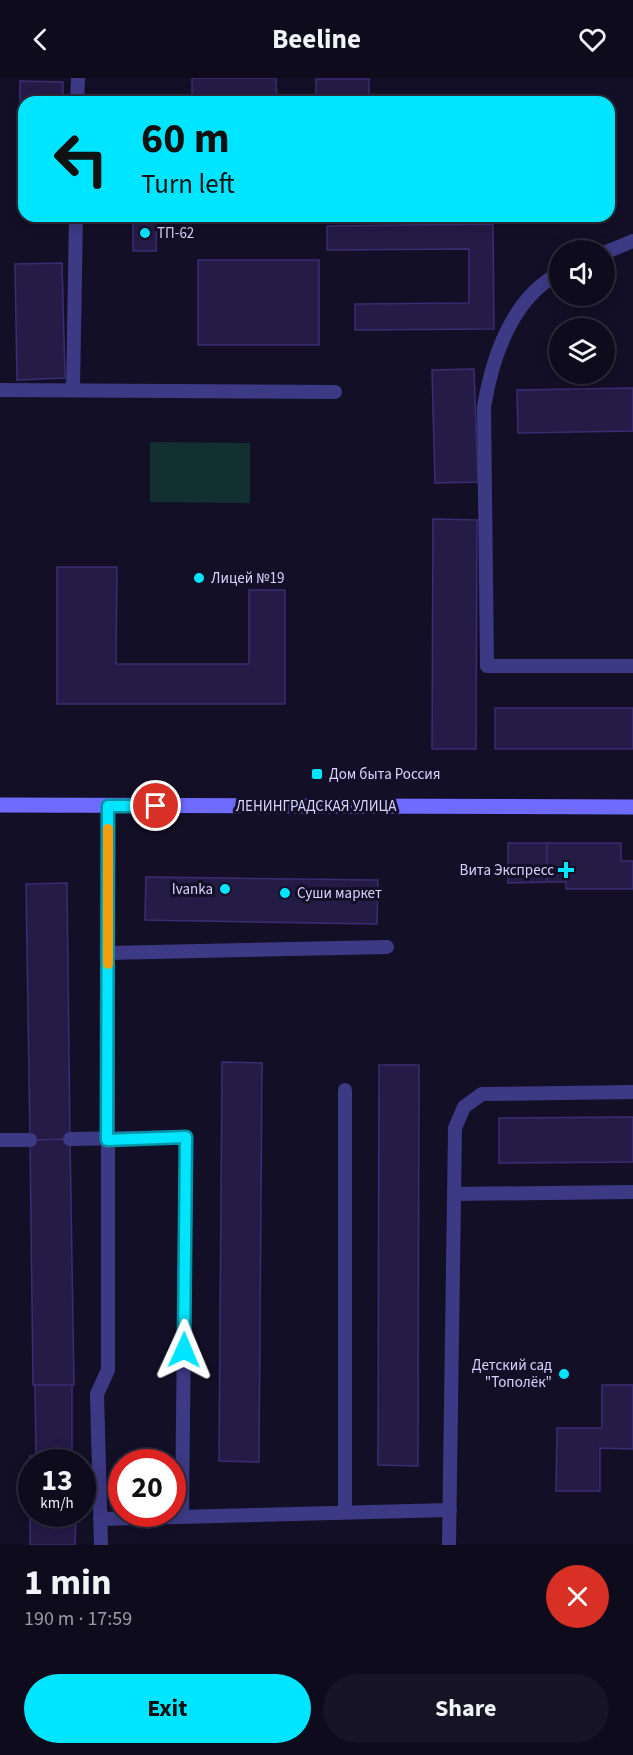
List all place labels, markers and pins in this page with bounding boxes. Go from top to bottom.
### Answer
place label: ТП-62 [157,223,194,244]
marker: ТП-62 [138,226,152,240]
place label: Лицей №19 [211,568,285,589]
marker: Лицей №19 [192,571,206,585]
place label: Дом быта Россия [329,764,441,785]
marker: Дом быта Россия [310,767,324,781]
pin [130,780,181,831]
place label: Вита Экспресс [460,860,554,881]
marker: Вита Экспресс [559,863,573,877]
place label: Ivanka [172,879,213,900]
marker: Ivanka [218,882,232,896]
place label: Суши маркет [297,883,382,904]
marker: Суши маркет [278,886,292,900]
place label: Детский сад "Тополёк" [472,1355,552,1393]
marker: Детский сад "Тополёк" [557,1367,571,1381]

